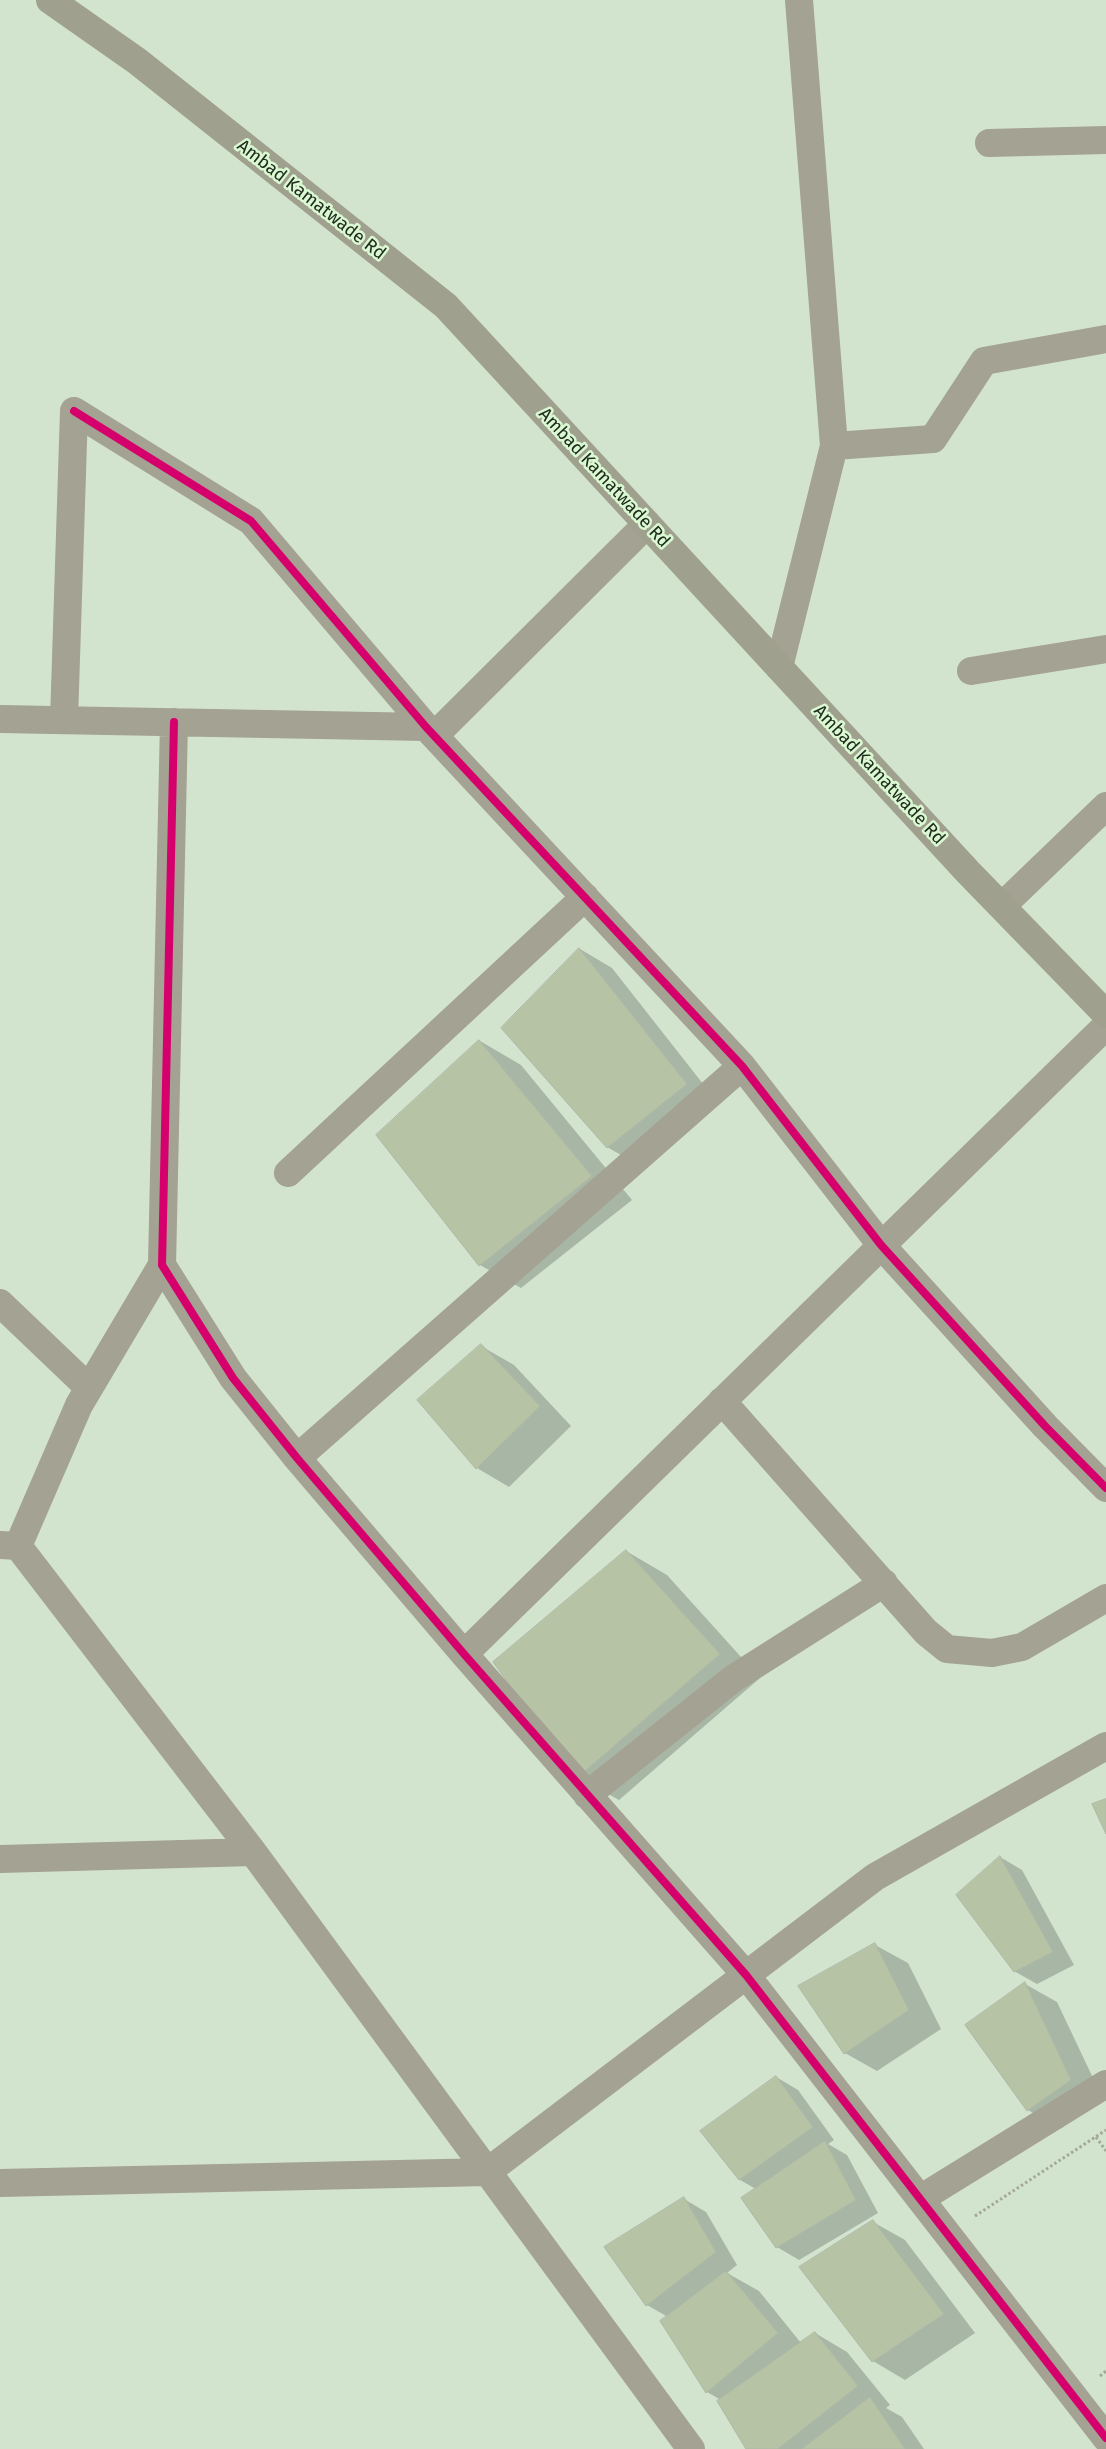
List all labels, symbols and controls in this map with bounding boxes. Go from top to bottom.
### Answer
street label: Ambad Kamatwade Rd [232,135,390,265]
street label: Ambad Kamatwade Rd [534,404,674,552]
street label: Ambad Kamatwade Rd [809,701,949,849]

